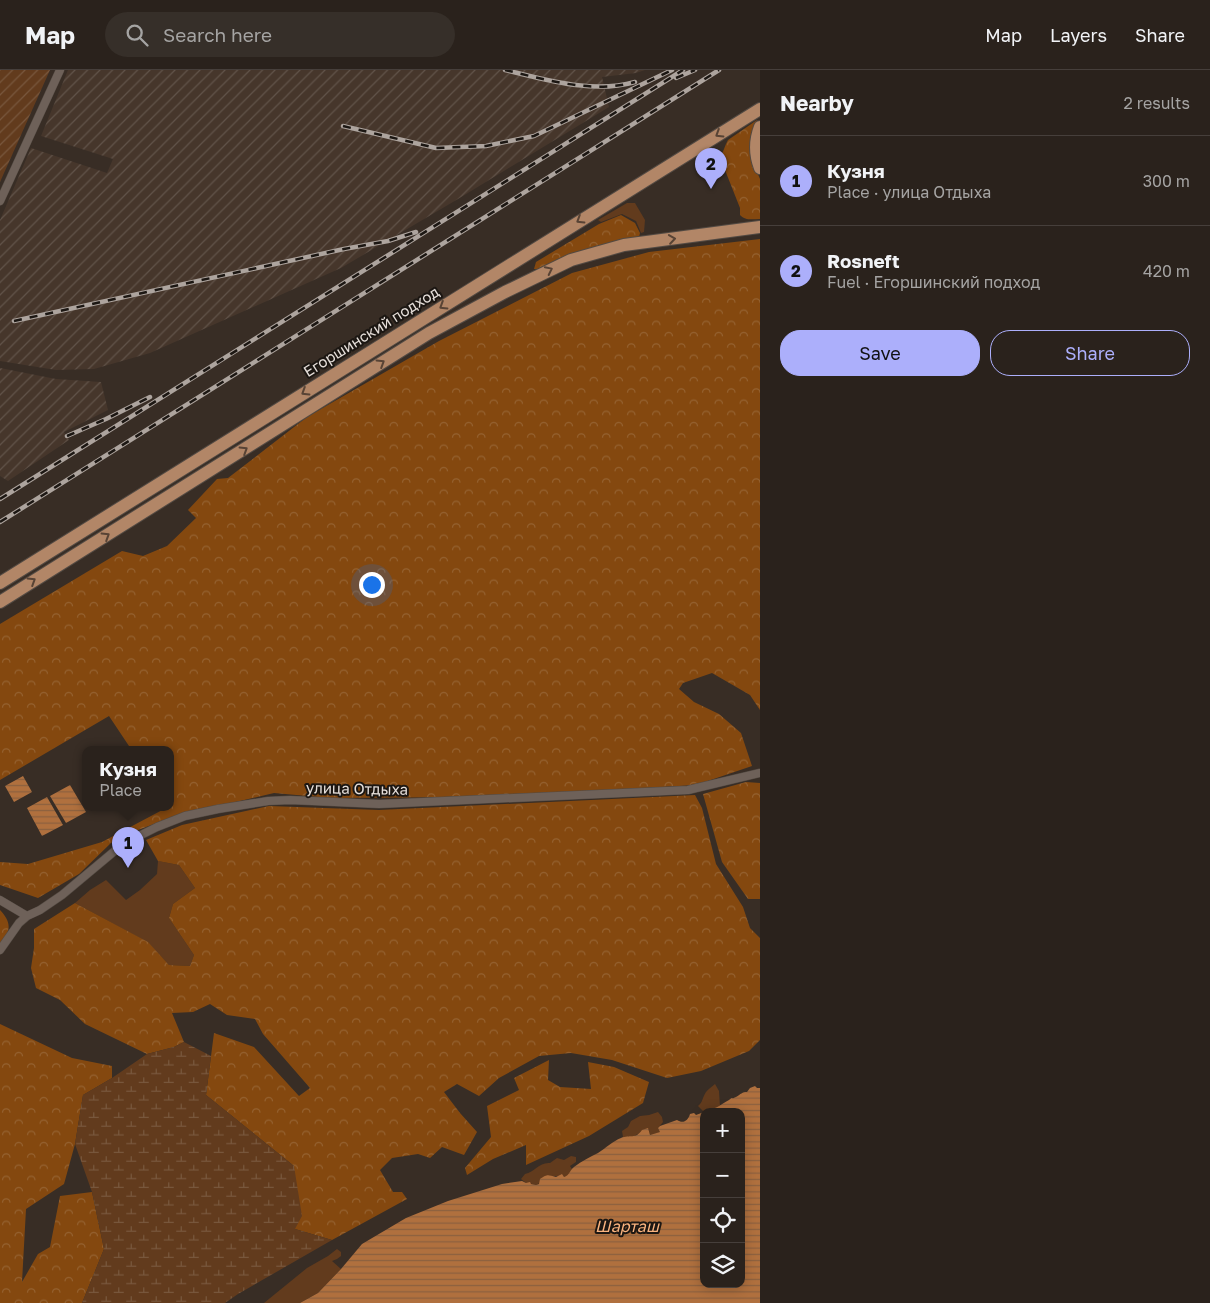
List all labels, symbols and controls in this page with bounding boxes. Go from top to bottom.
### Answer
search box [105,12,455,57]
text: Map [25,20,75,49]
icon: search [123,21,151,49]
text: Search here [163,23,272,46]
text: Map [985,24,1022,46]
text: Layers [1050,24,1107,46]
text: Share [1135,24,1185,46]
text: Nearby [780,90,854,116]
text: 2 results [1124,93,1190,113]
one-way arrow [715,128,724,138]
pin: 2 [695,148,727,189]
text: Кузня [827,159,885,182]
text: 1 [792,171,800,191]
text: 300 m [1143,171,1190,191]
text: Place · улица Отдыха [827,182,991,202]
one-way arrow [577,213,586,223]
one-way arrow [668,234,676,245]
text: Rosneft [827,249,899,272]
text: 2 [791,261,801,281]
text: 420 m [1143,261,1190,281]
one-way arrow [544,266,553,276]
text: Fuel · Егоршинский подход [827,272,1040,292]
street label: Егоршинский подход [300,282,442,380]
one-way arrow [439,299,448,309]
button: Save [780,330,980,376]
button: Share [990,330,1190,376]
one-way arrow [376,360,385,369]
one-way arrow [301,386,310,395]
one-way arrow [238,446,247,456]
one-way arrow [100,533,110,542]
your location [359,572,385,598]
one-way arrow [27,578,36,588]
popup [82,746,174,811]
text: Кузня [99,757,157,780]
street label: улица Отдыха [306,778,408,798]
text: Place [99,780,142,800]
pin: 1 [112,827,144,868]
map controls [700,1108,745,1288]
button: + [700,1108,745,1153]
button: − [700,1153,745,1198]
button: locate [700,1198,745,1243]
water label: Шарташ [595,1216,660,1236]
button: layers [700,1243,745,1288]

